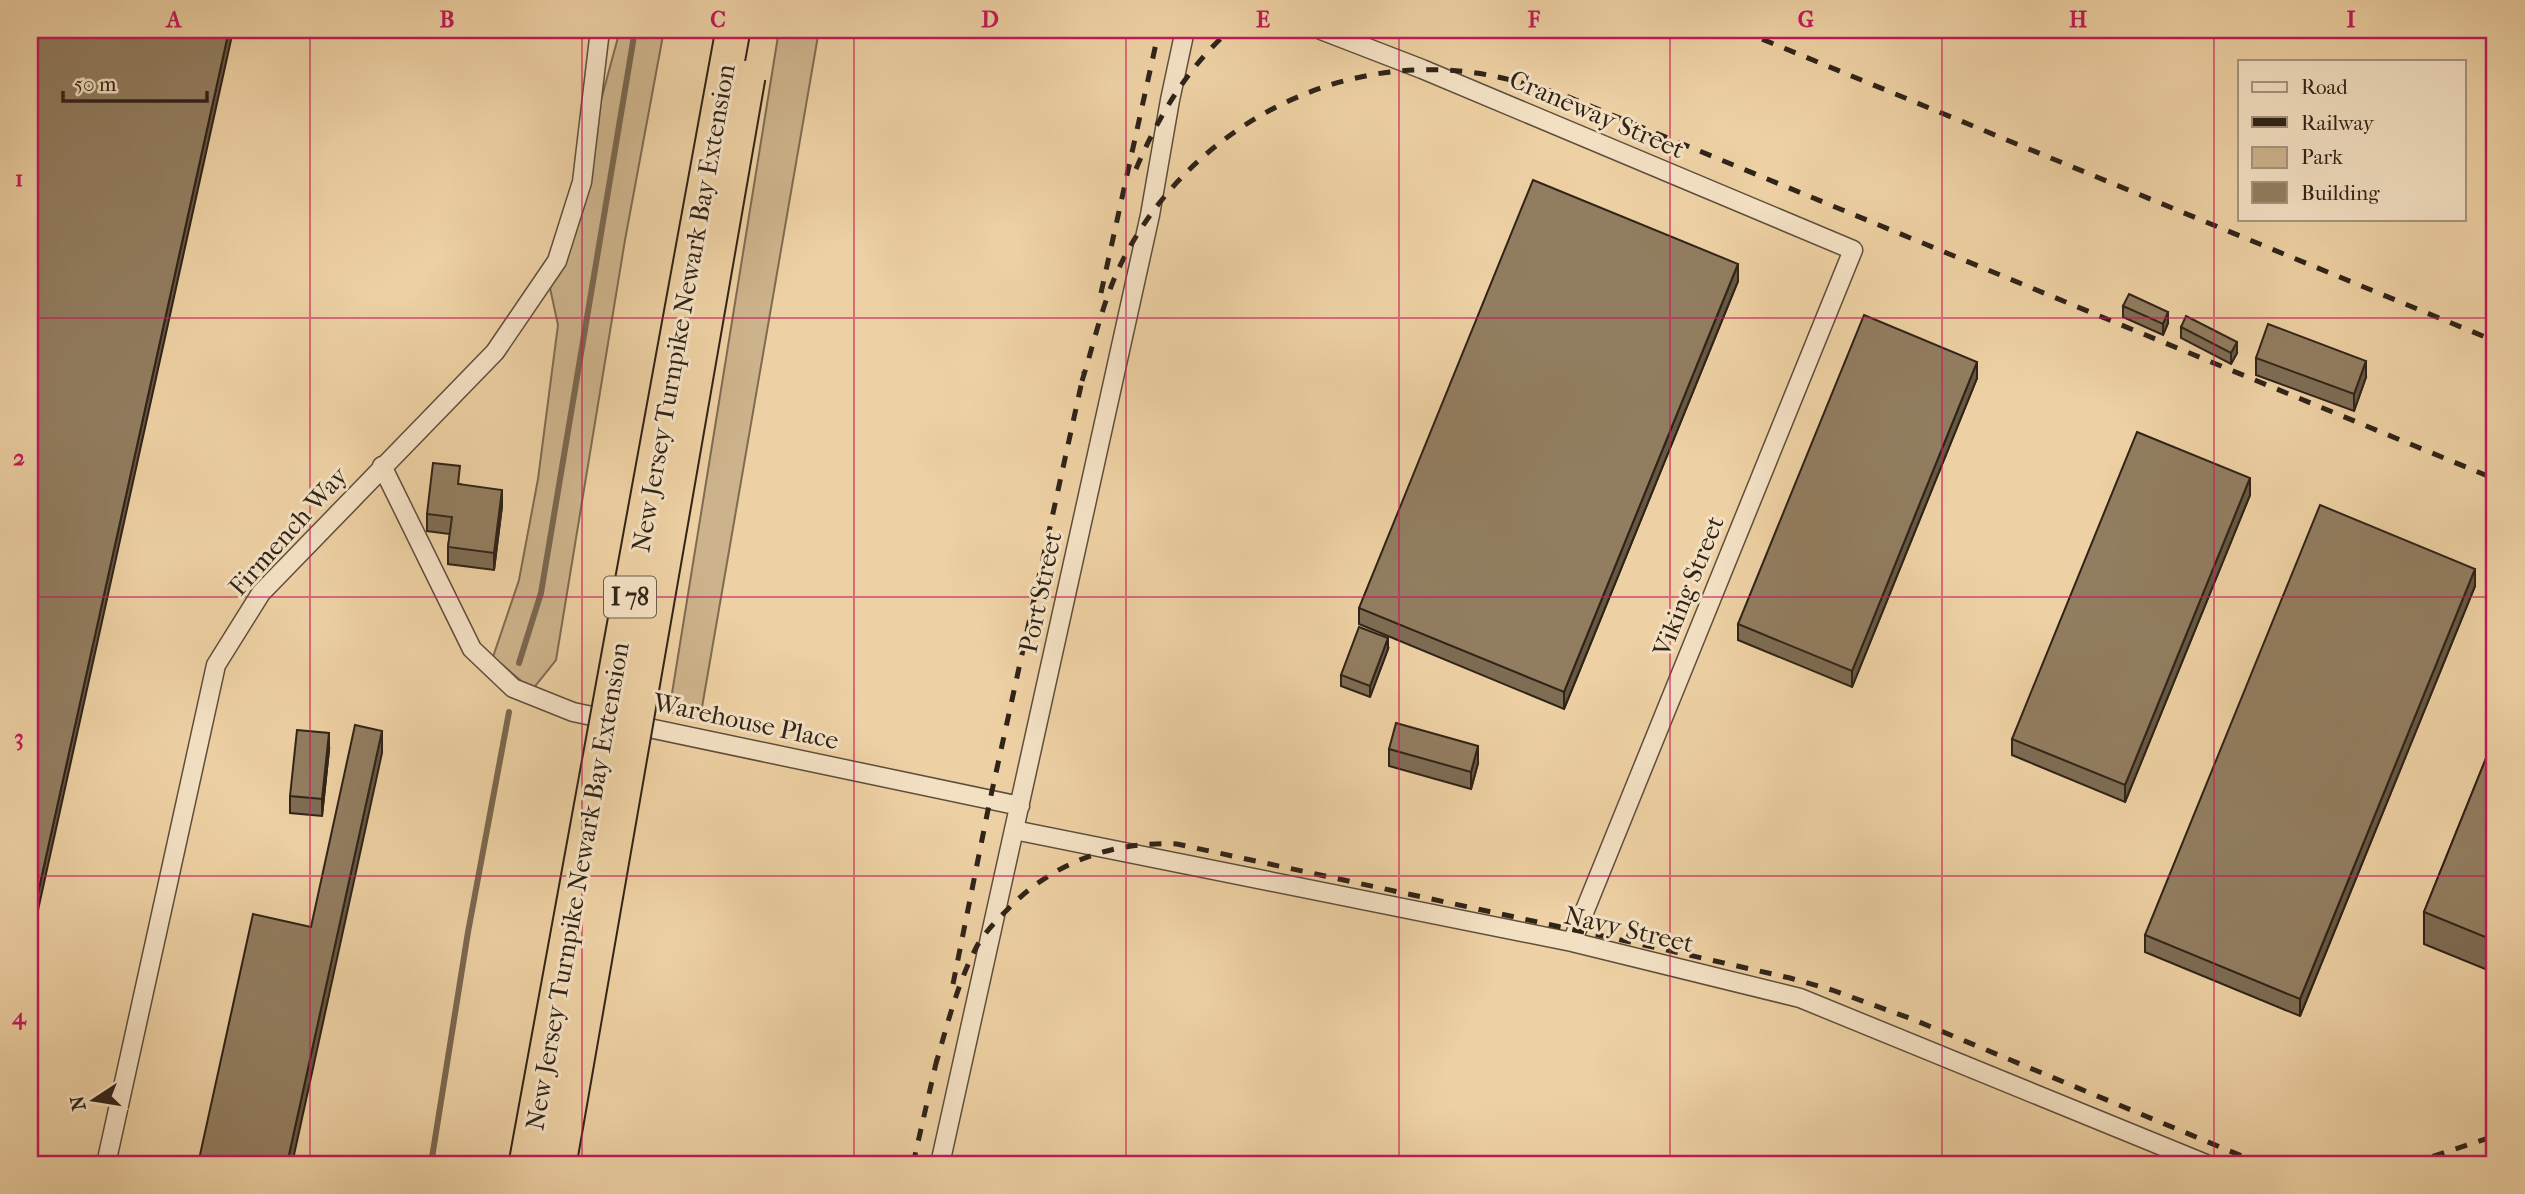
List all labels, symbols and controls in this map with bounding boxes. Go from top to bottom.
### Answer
text: A [165,6,183,33]
text: B [440,6,455,33]
text: C [710,6,726,33]
text: D [981,6,999,33]
text: E [1256,6,1270,33]
text: F [1527,6,1541,33]
text: G [1798,6,1814,33]
text: H [2069,6,2087,33]
text: I [2347,6,2356,33]
scale bar [63,60,206,104]
legend [2238,60,2466,220]
street label: New Jersey Turnpike Newark Bay Extension [625,62,742,554]
street label: Craneway Street [1505,64,1689,165]
text: 50 m [74,72,117,96]
text: Road [2301,75,2348,99]
text: Railway [2301,111,2375,135]
text: Park [2301,145,2343,169]
text: 1 [15,165,23,192]
text: Building [2301,181,2380,205]
text: 2 [13,444,25,471]
street label: Firmench Way [222,460,355,602]
street label: Viking Street [1646,511,1731,662]
street label: Port Street [1013,528,1069,655]
road number: I 78 [604,576,656,618]
street label: New Jersey Turnpike Newark Bay Extension [519,640,636,1132]
street label: Warehouse Place [649,686,842,756]
text: 3 [14,724,24,751]
street label: Navy Street [1561,900,1697,960]
text: 4 [11,1003,27,1030]
north arrow [60,1064,130,1134]
text: N [66,1093,91,1113]

